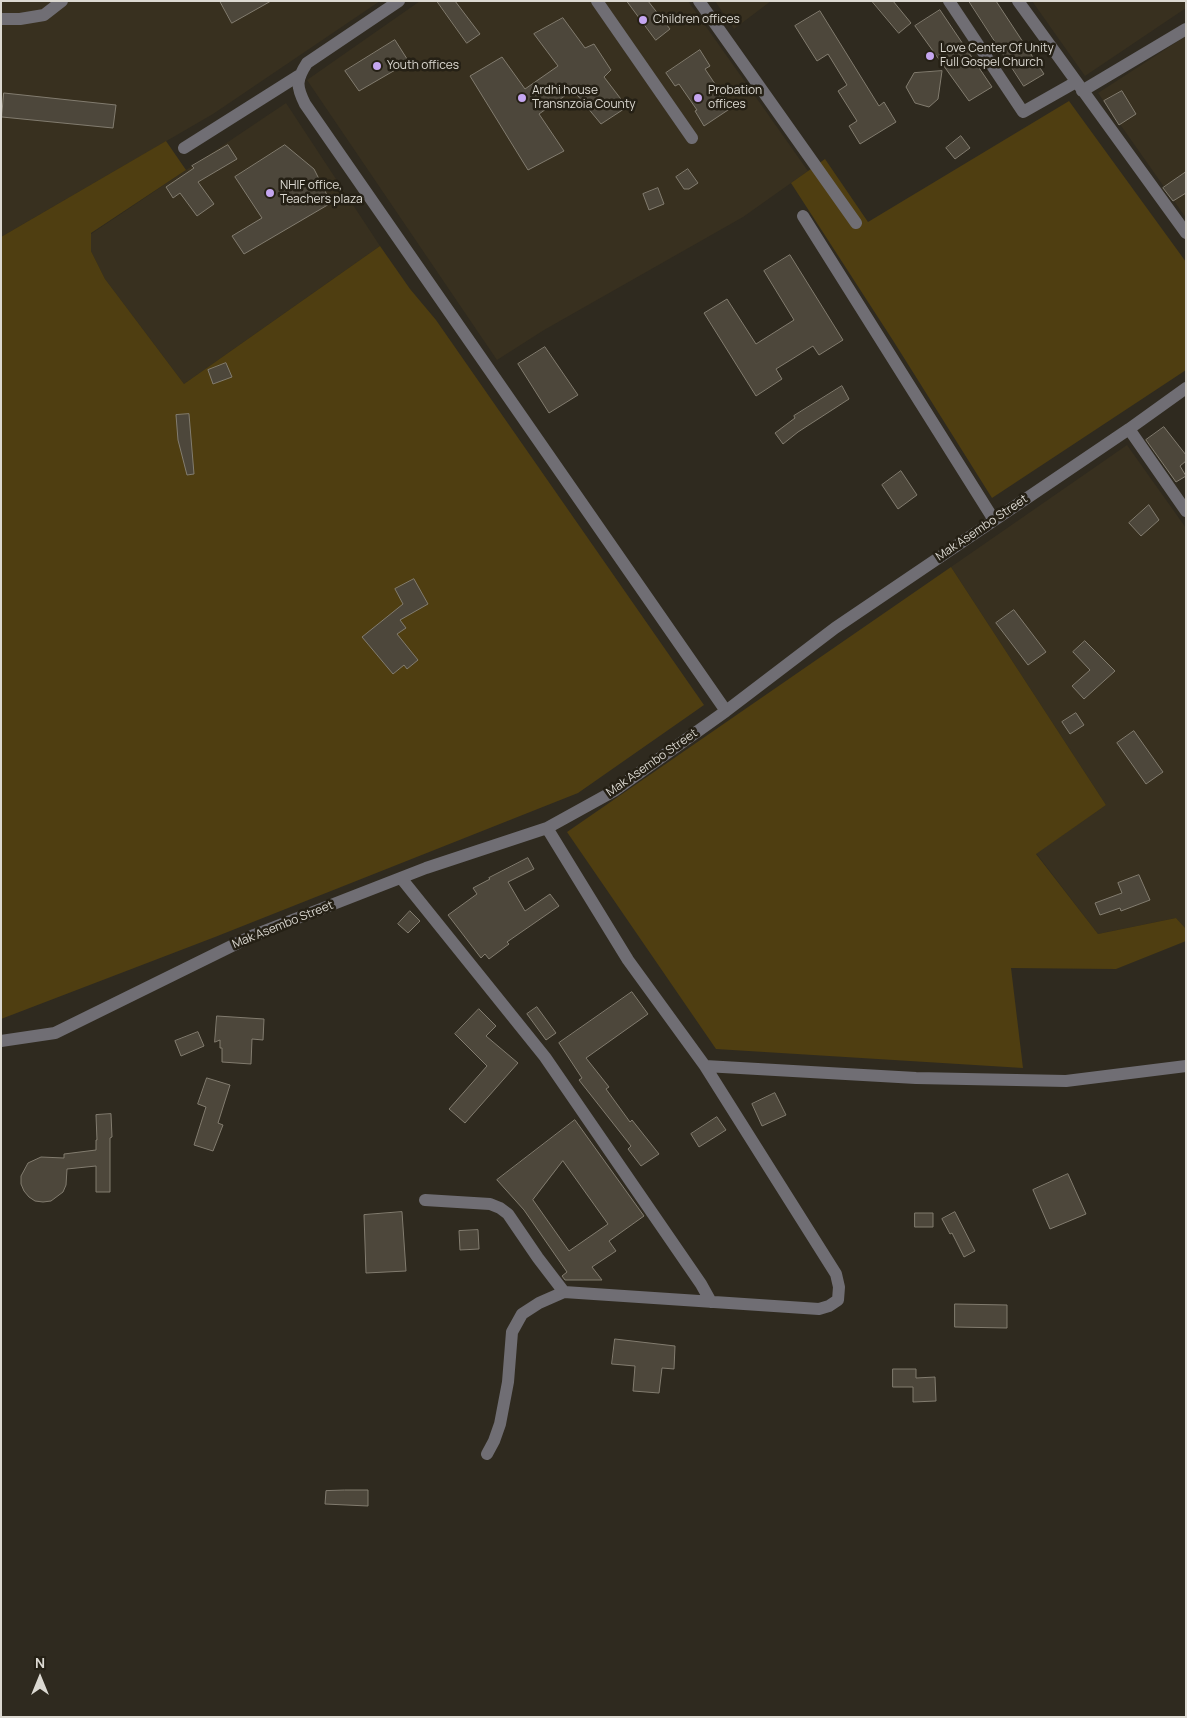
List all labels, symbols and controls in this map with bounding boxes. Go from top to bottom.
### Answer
place label: Children offices [653,13,740,27]
marker: Children offices [637,14,649,26]
place label: Love Center Of Unity Full Gospel Church [940,42,1054,70]
marker: Love Center Of Unity Full Gospel Church [924,50,936,62]
place label: Youth offices [387,59,459,73]
marker: Youth offices [371,60,383,72]
place label: Ardhi house Transnzoia County [532,84,636,112]
place label: Probation offices [708,84,762,112]
marker: Ardhi house Transnzoia County [516,92,528,104]
marker: Probation offices [692,92,704,104]
place label: NHIF office, Teachers plaza [280,179,363,207]
marker: NHIF office, Teachers plaza [264,187,276,199]
street label: Mak Asembo Street [933,492,1031,564]
street label: Mak Asembo Street [604,726,700,800]
street label: Mak Asembo Street [230,898,336,952]
north arrow [15,1653,65,1703]
text: N [35,1653,45,1672]

